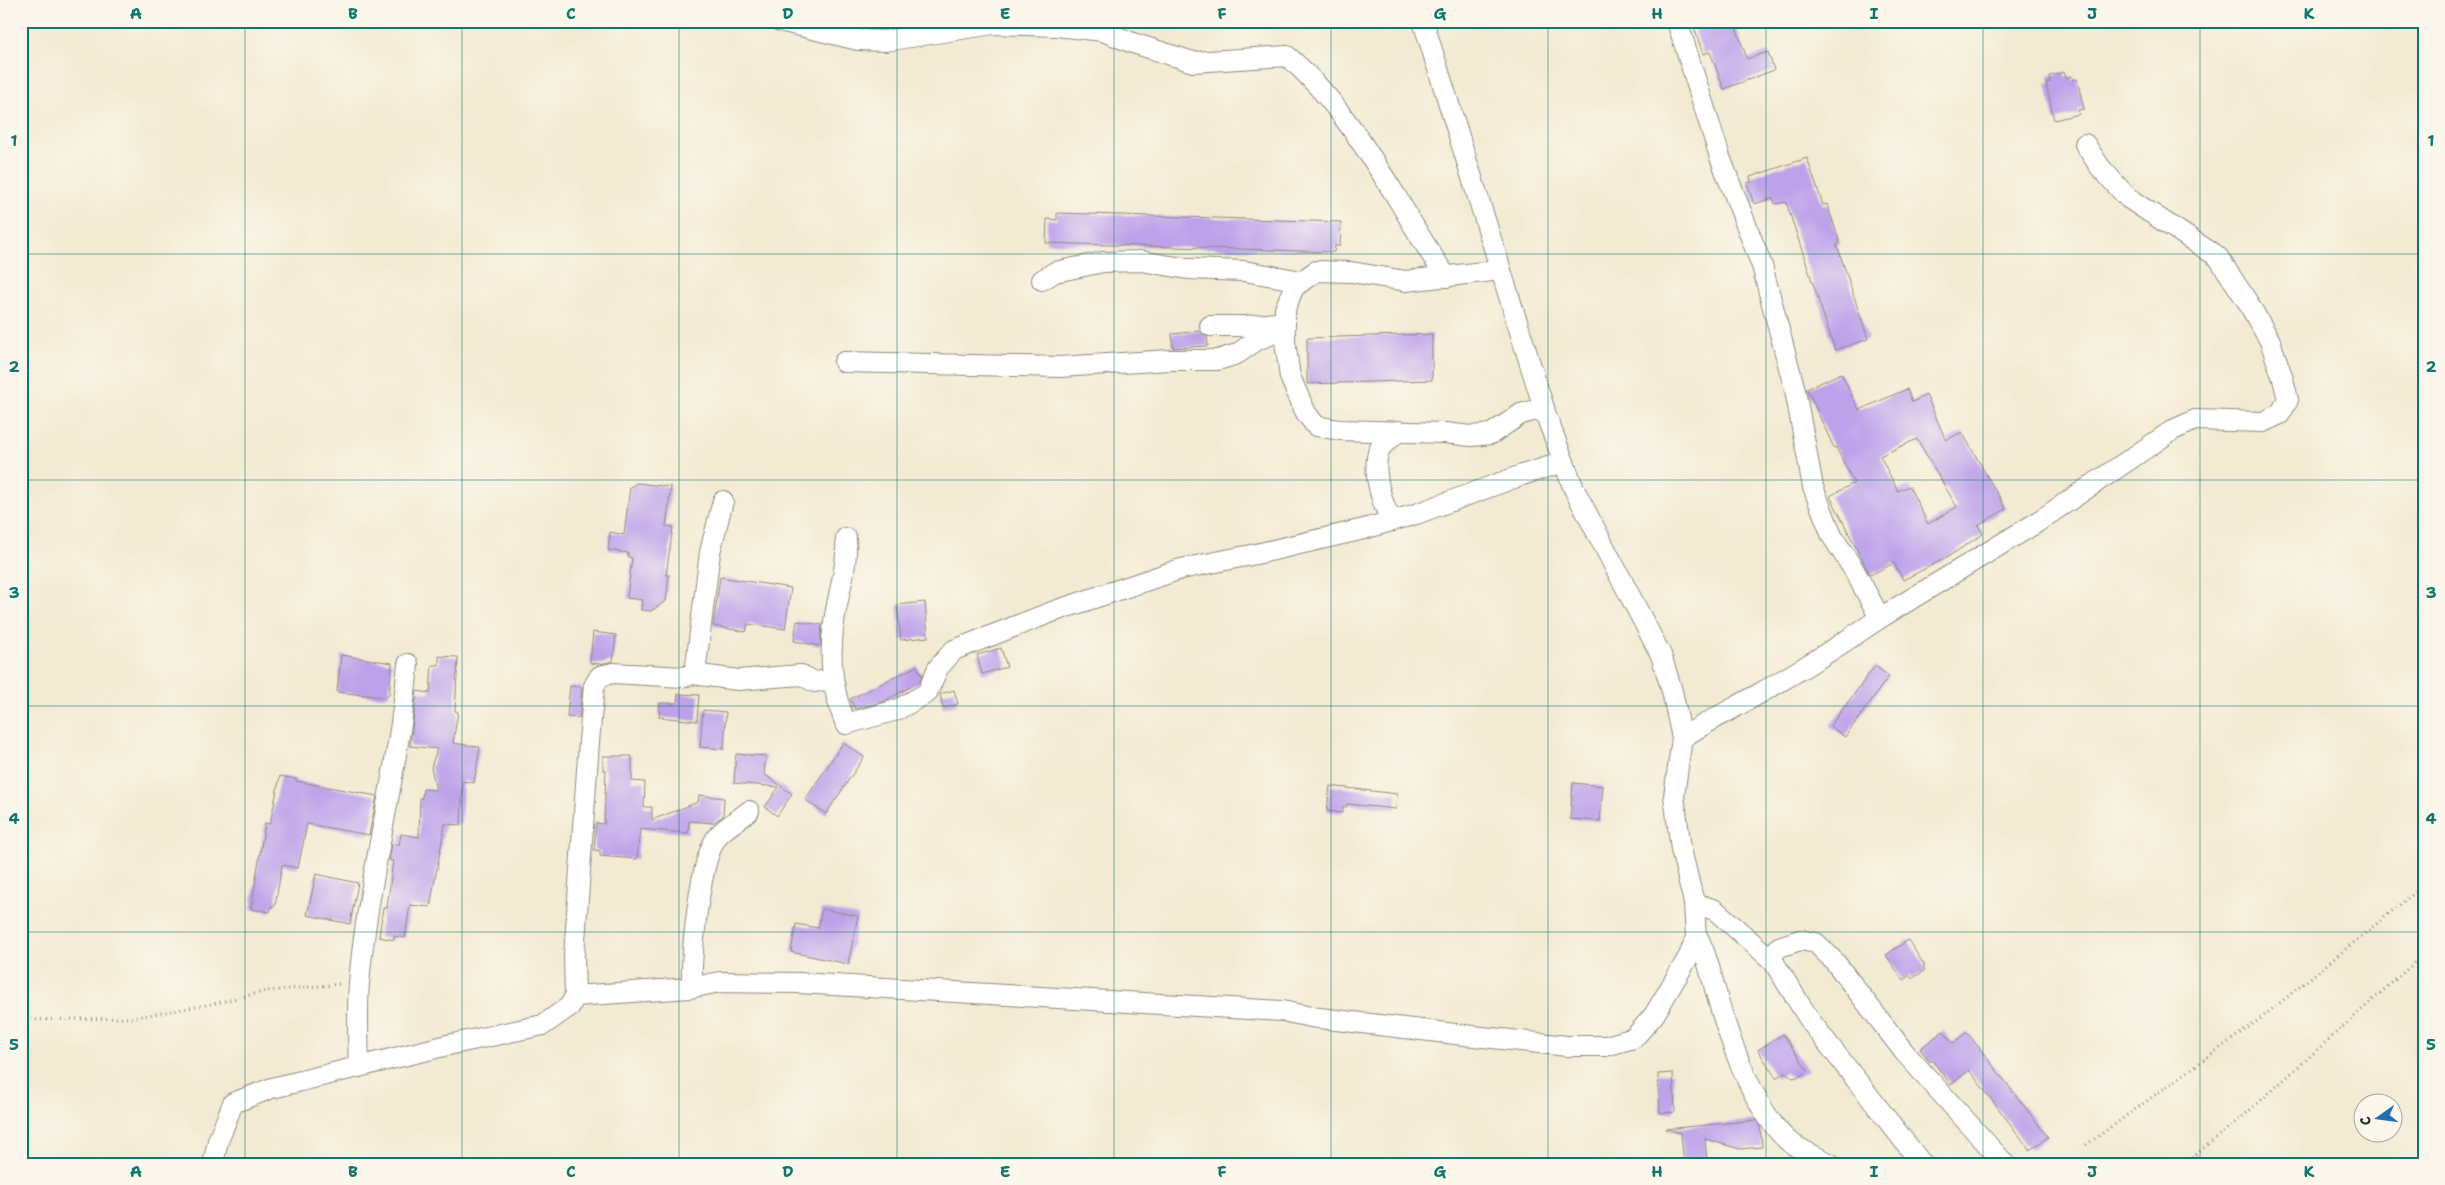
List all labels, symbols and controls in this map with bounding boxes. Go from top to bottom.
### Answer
text: A [130,3,142,24]
text: B [348,3,358,24]
text: C [566,3,576,24]
text: D [782,3,794,24]
text: E [1000,3,1010,24]
text: F [1217,3,1227,24]
text: G [1434,3,1447,24]
text: H [1651,3,1663,24]
text: I [1870,3,1879,24]
text: J [2087,3,2097,24]
text: K [2304,3,2315,24]
text: 1 [10,130,18,151]
text: 1 [2427,130,2435,151]
text: 2 [8,356,20,377]
text: 2 [2425,356,2437,377]
text: 3 [8,582,20,603]
text: 3 [2425,582,2437,603]
text: 4 [8,808,20,829]
text: 4 [2425,808,2437,829]
text: 5 [9,1034,19,1055]
text: 5 [2426,1034,2436,1055]
north arrow [2352,1092,2402,1142]
text: С [2356,1115,2375,1127]
text: A [130,1161,142,1182]
text: B [348,1161,358,1182]
text: C [566,1161,576,1182]
text: D [782,1161,794,1182]
text: E [1000,1161,1010,1182]
text: F [1217,1161,1227,1182]
text: G [1434,1161,1447,1182]
text: H [1651,1161,1663,1182]
text: I [1870,1161,1879,1182]
text: J [2087,1161,2097,1182]
text: K [2304,1161,2315,1182]

